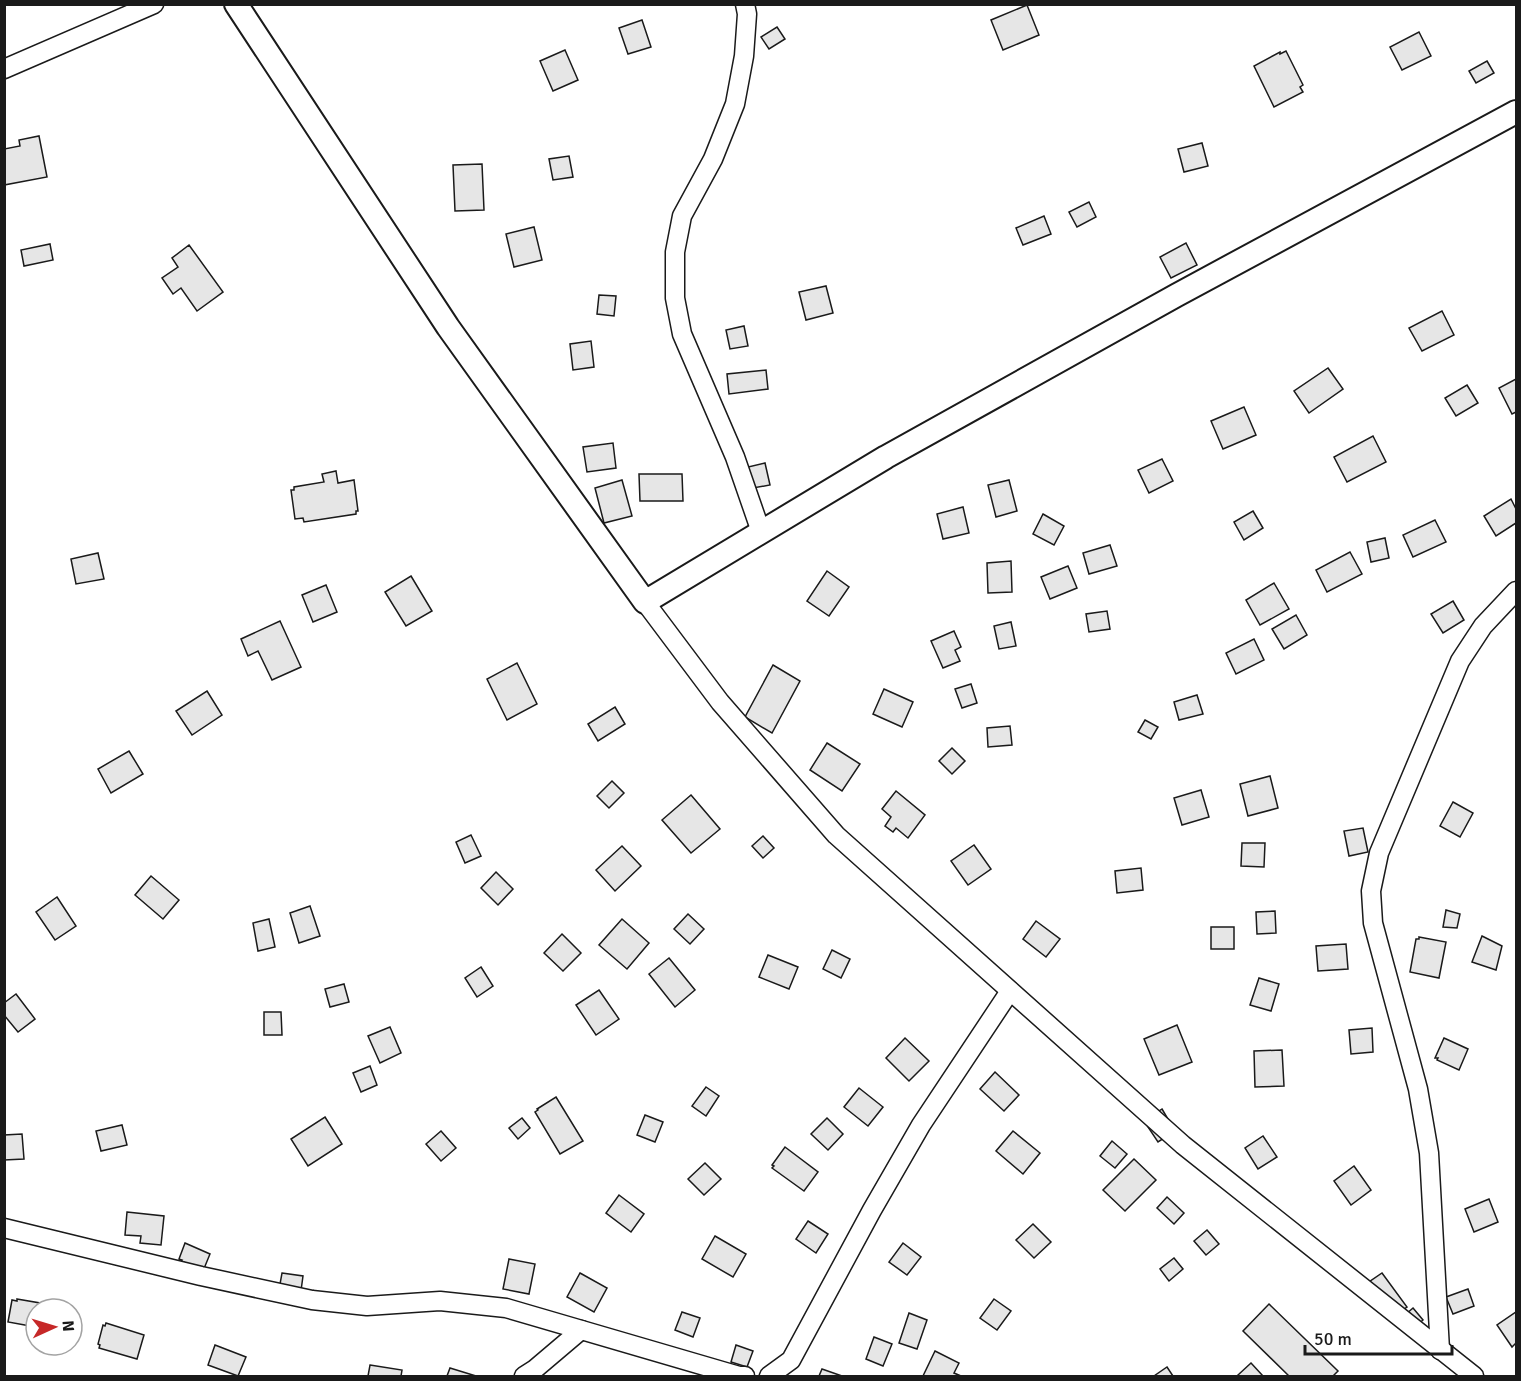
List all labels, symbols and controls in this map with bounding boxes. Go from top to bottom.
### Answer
north arrow [24,1297,84,1357]
scale bar [1305,1318,1452,1356]
text: N [58,1320,78,1332]
text: 50 m [1314,1328,1352,1350]

